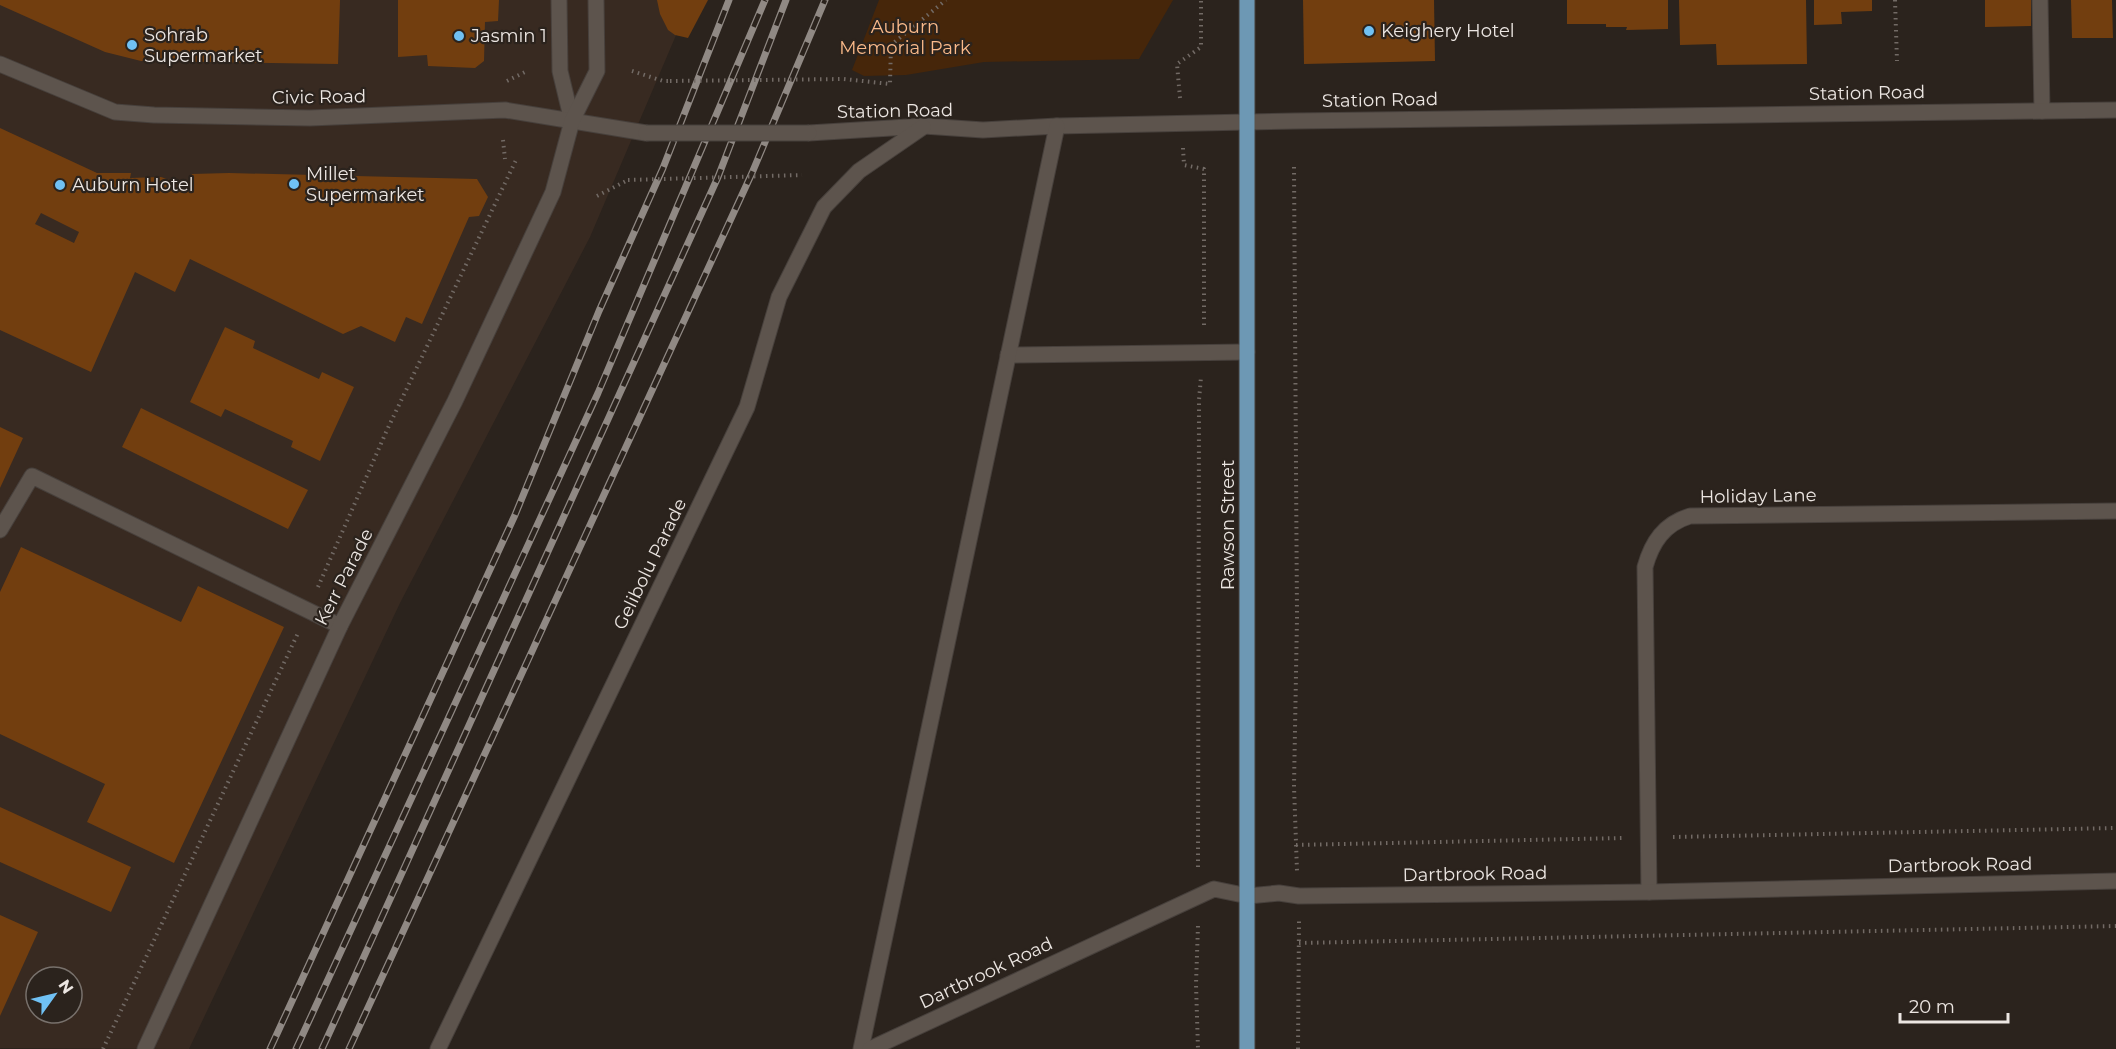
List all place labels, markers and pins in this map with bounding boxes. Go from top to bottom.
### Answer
place label: Keighery Hotel [1381,20,1515,42]
place label: Sohrab Supermarket [144,24,263,67]
marker: Keighery Hotel [1362,24,1376,38]
place label: Jasmin 1 [470,25,547,47]
marker: Jasmin 1 [452,29,466,43]
marker: Sohrab Supermarket [125,38,139,52]
place label: Millet Supermarket [306,163,425,206]
place label: Auburn Hotel [72,174,194,196]
marker: Millet Supermarket [287,177,301,191]
marker: Auburn Hotel [53,178,67,192]

